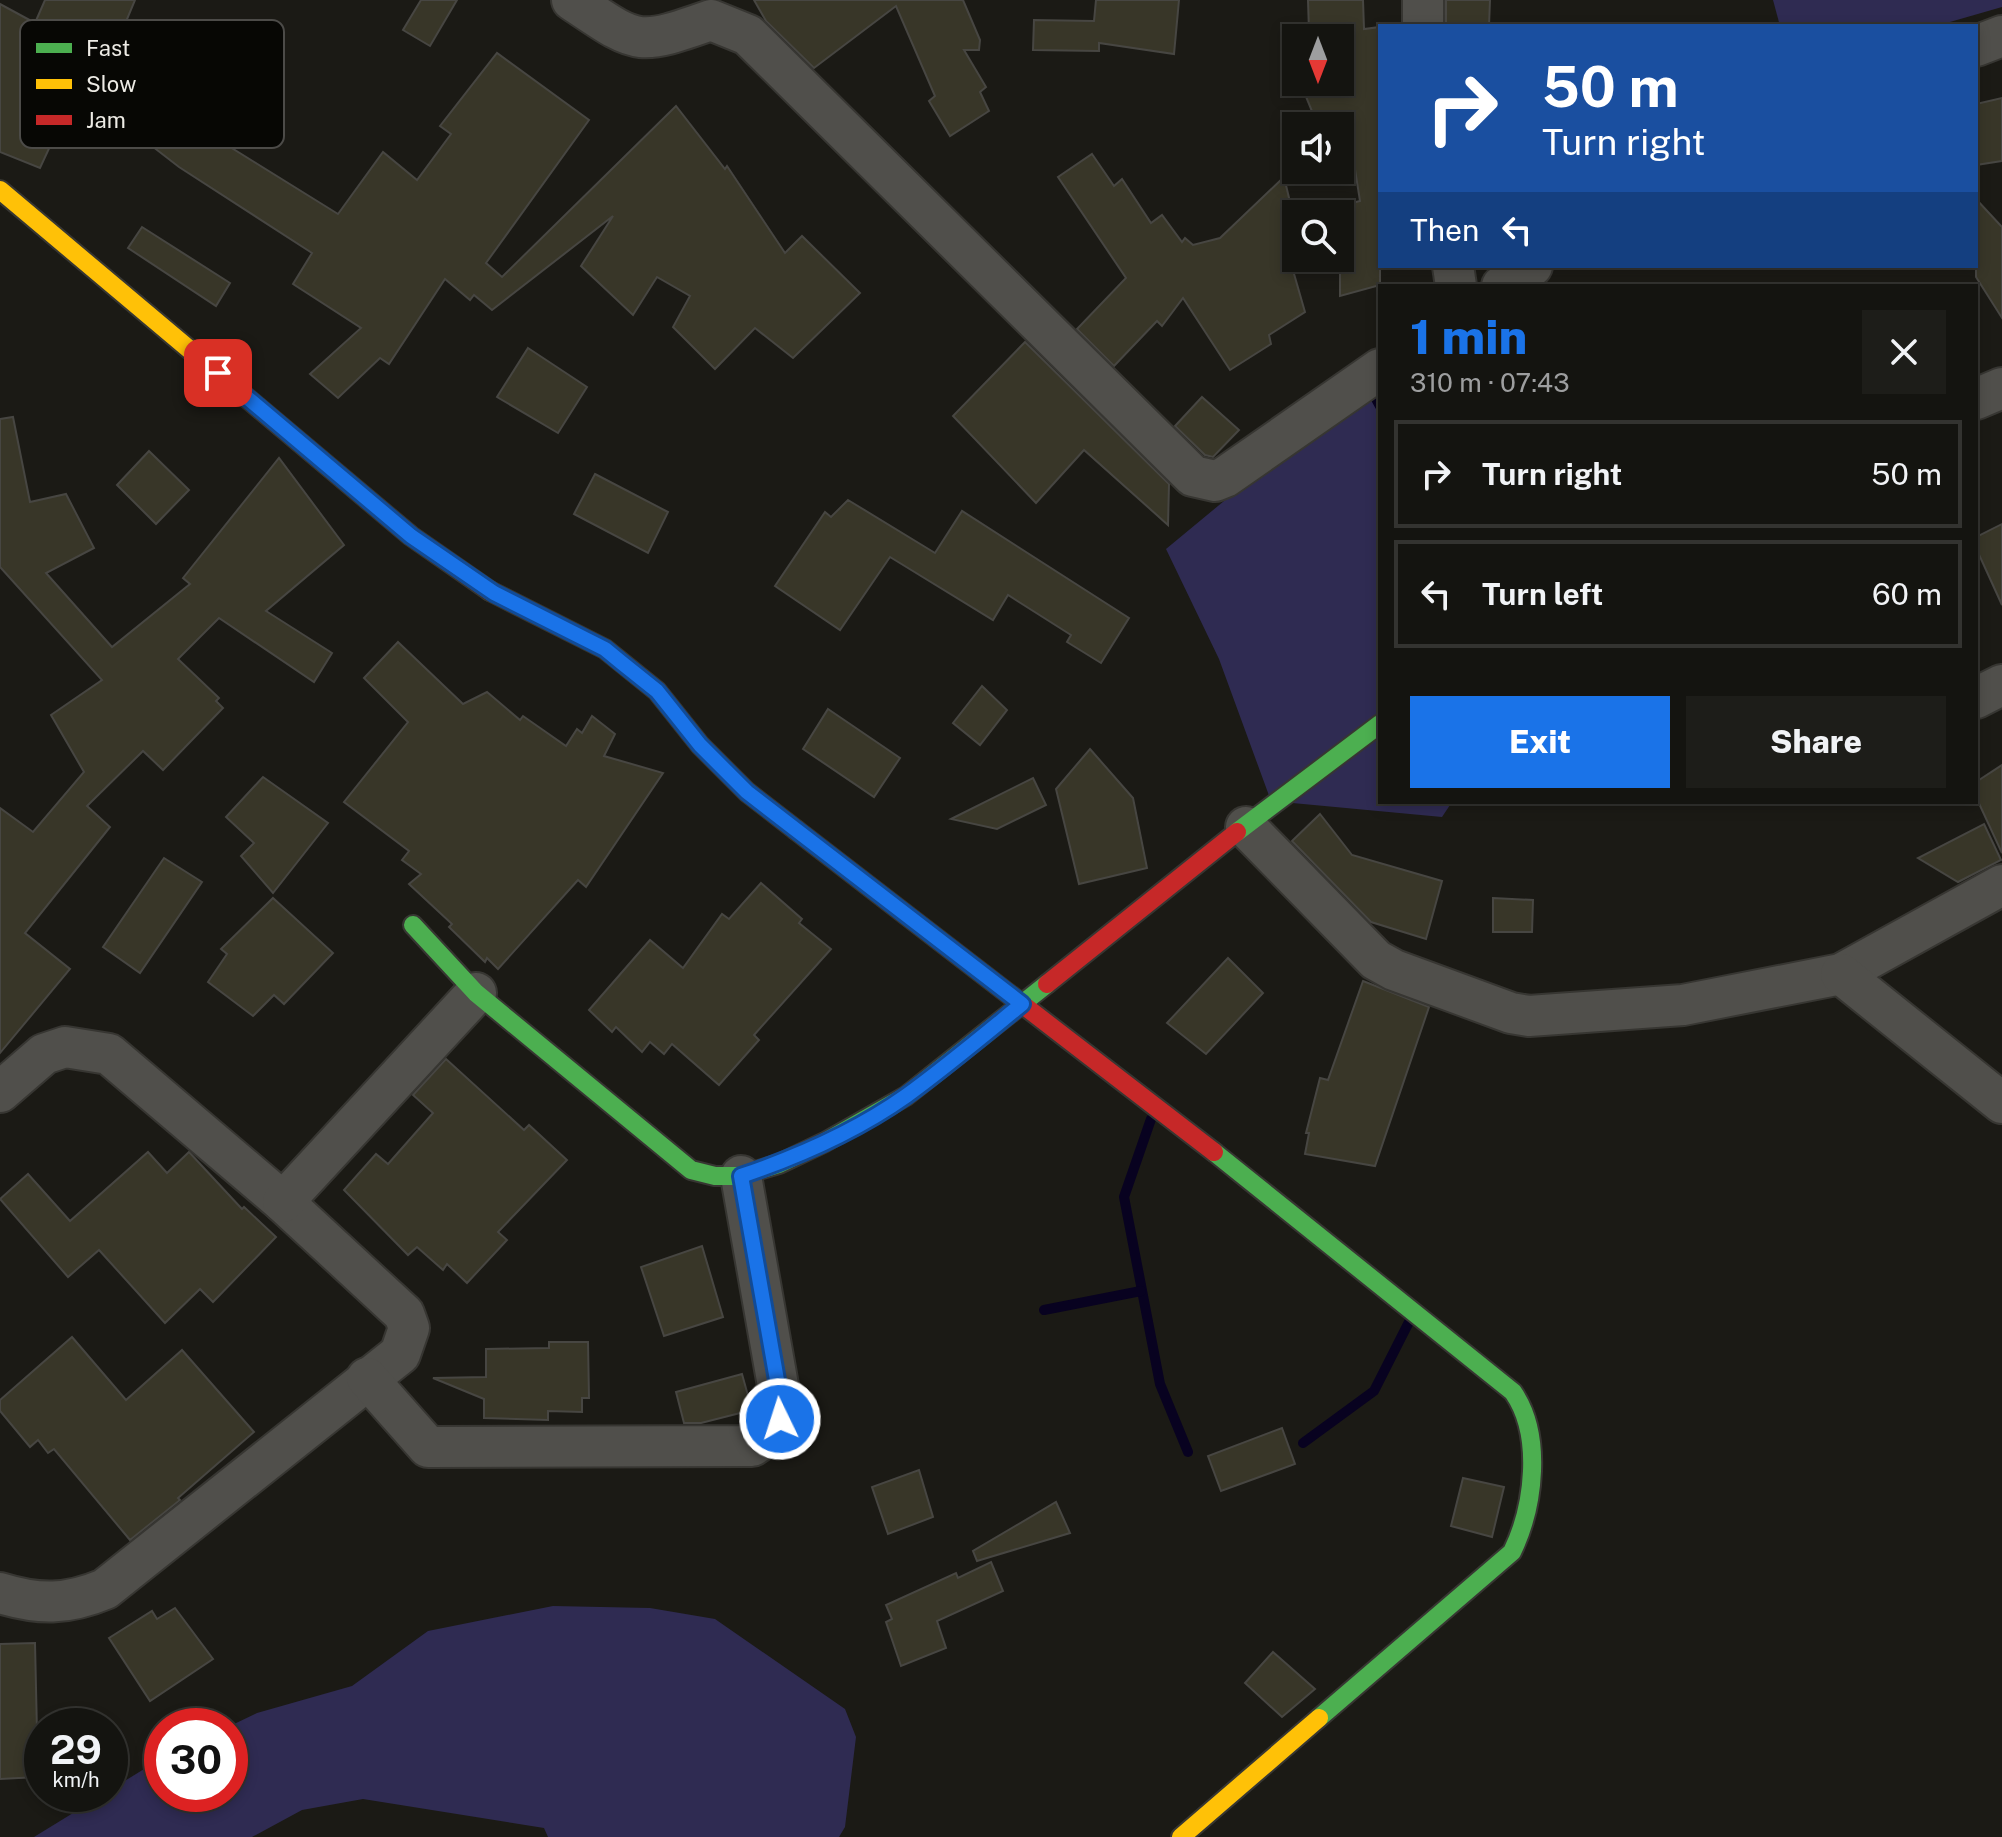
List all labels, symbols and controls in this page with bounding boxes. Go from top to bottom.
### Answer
legend [20,20,284,148]
north arrow [1282,24,1354,96]
map controls [1282,24,1354,272]
text: Fast [86,35,130,61]
text: 50 m [1542,54,1679,120]
icon: right [1410,56,1514,160]
text: Slow [86,71,136,97]
text: Jam [86,107,126,133]
button: sound [1282,112,1354,184]
text: Turn right [1542,121,1705,163]
button: search [1282,200,1354,272]
icon: left [1495,208,1539,252]
text: Then [1410,212,1479,248]
text: 1 min [1410,308,1527,365]
button: close [1862,310,1946,394]
pin [184,339,252,407]
icon: arrive [196,351,240,395]
text: 310 m · 07:43 [1410,367,1570,398]
icon: right [1414,452,1458,496]
text: Turn right [1482,456,1622,492]
text: 50 m [1871,456,1942,492]
icon: left [1414,572,1458,616]
text: Turn left [1482,576,1603,612]
text: 60 m [1872,576,1942,612]
button: Exit [1410,696,1670,788]
button: Share [1686,696,1946,788]
position arrow [738,1377,822,1461]
speed limit sign: 30 [144,1708,248,1812]
text: 29 [50,1726,102,1773]
text: km/h [52,1768,100,1792]

